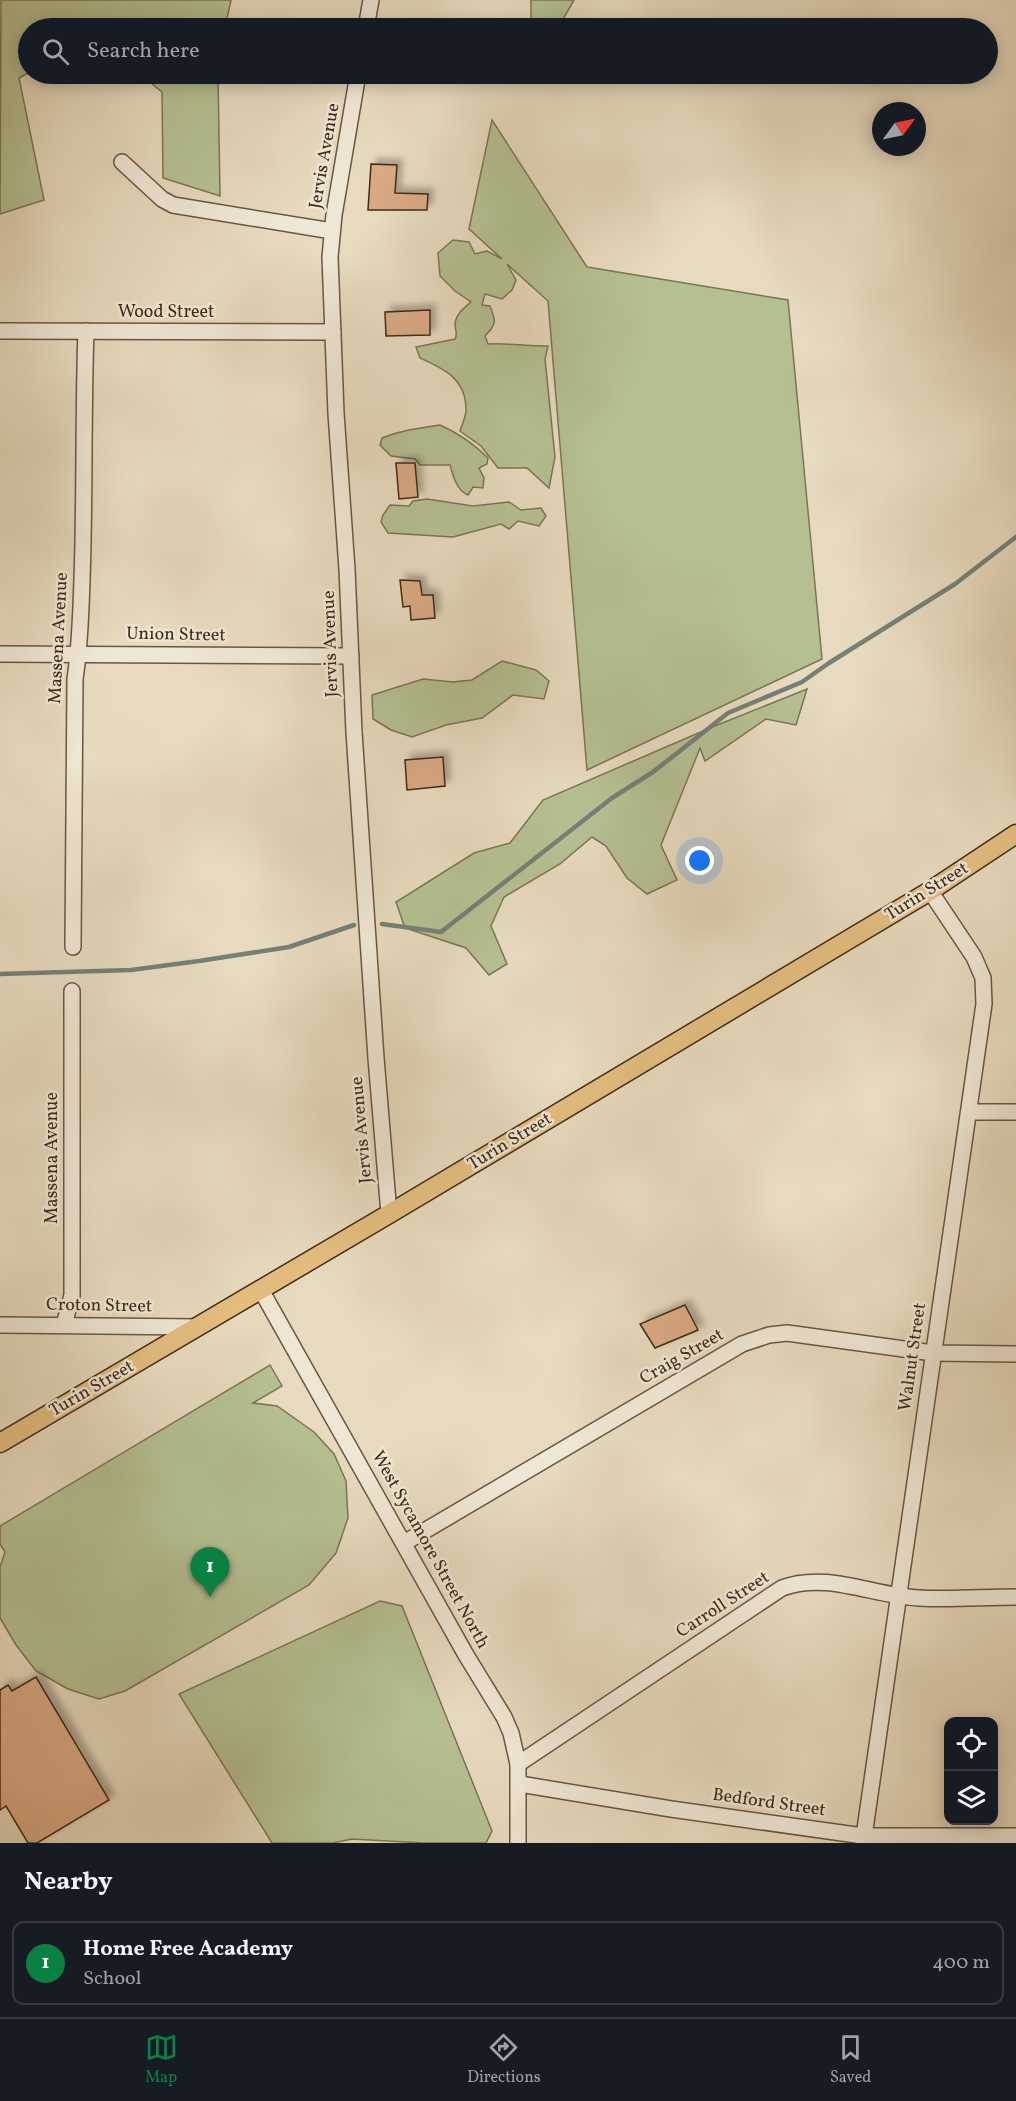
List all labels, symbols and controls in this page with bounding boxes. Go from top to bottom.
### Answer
search box [18,18,998,84]
icon: search [39,35,72,68]
text: Search here [87,36,200,67]
street label: Jervis Avenue [303,101,347,211]
north arrow [872,102,926,156]
street label: Wood Street [118,300,214,325]
street label: Massena Avenue [43,572,75,704]
street label: Jervis Avenue [317,590,345,698]
street label: Union Street [126,622,226,648]
your location [685,846,714,875]
street label: Turin Street [880,856,974,928]
street label: Jervis Avenue [345,1076,379,1184]
street label: Massena Avenue [40,1092,65,1224]
street label: Turin Street [463,1107,557,1177]
street label: Croton Street [46,1293,152,1319]
street label: Walnut Street [893,1301,933,1413]
street label: Craig Street [635,1323,729,1391]
street label: Turin Street [45,1355,139,1423]
street label: West Sycamore Street North [365,1447,495,1654]
pin: 1 [190,1548,230,1597]
street label: Carroll Street [671,1565,775,1645]
map controls [944,1717,998,1825]
button: locate [944,1717,998,1771]
button: layers [944,1771,998,1825]
street label: Bedford Street [711,1783,827,1823]
text: Nearby [24,1864,113,1900]
text: Home Free Academy [83,1934,293,1965]
text: 1 [41,1949,50,1977]
text: 400 m [932,1949,990,1977]
text: School [83,1965,141,1993]
tab: Map [145,2031,178,2089]
tab: Directions [467,2031,541,2089]
tab: Saved [830,2031,871,2089]

